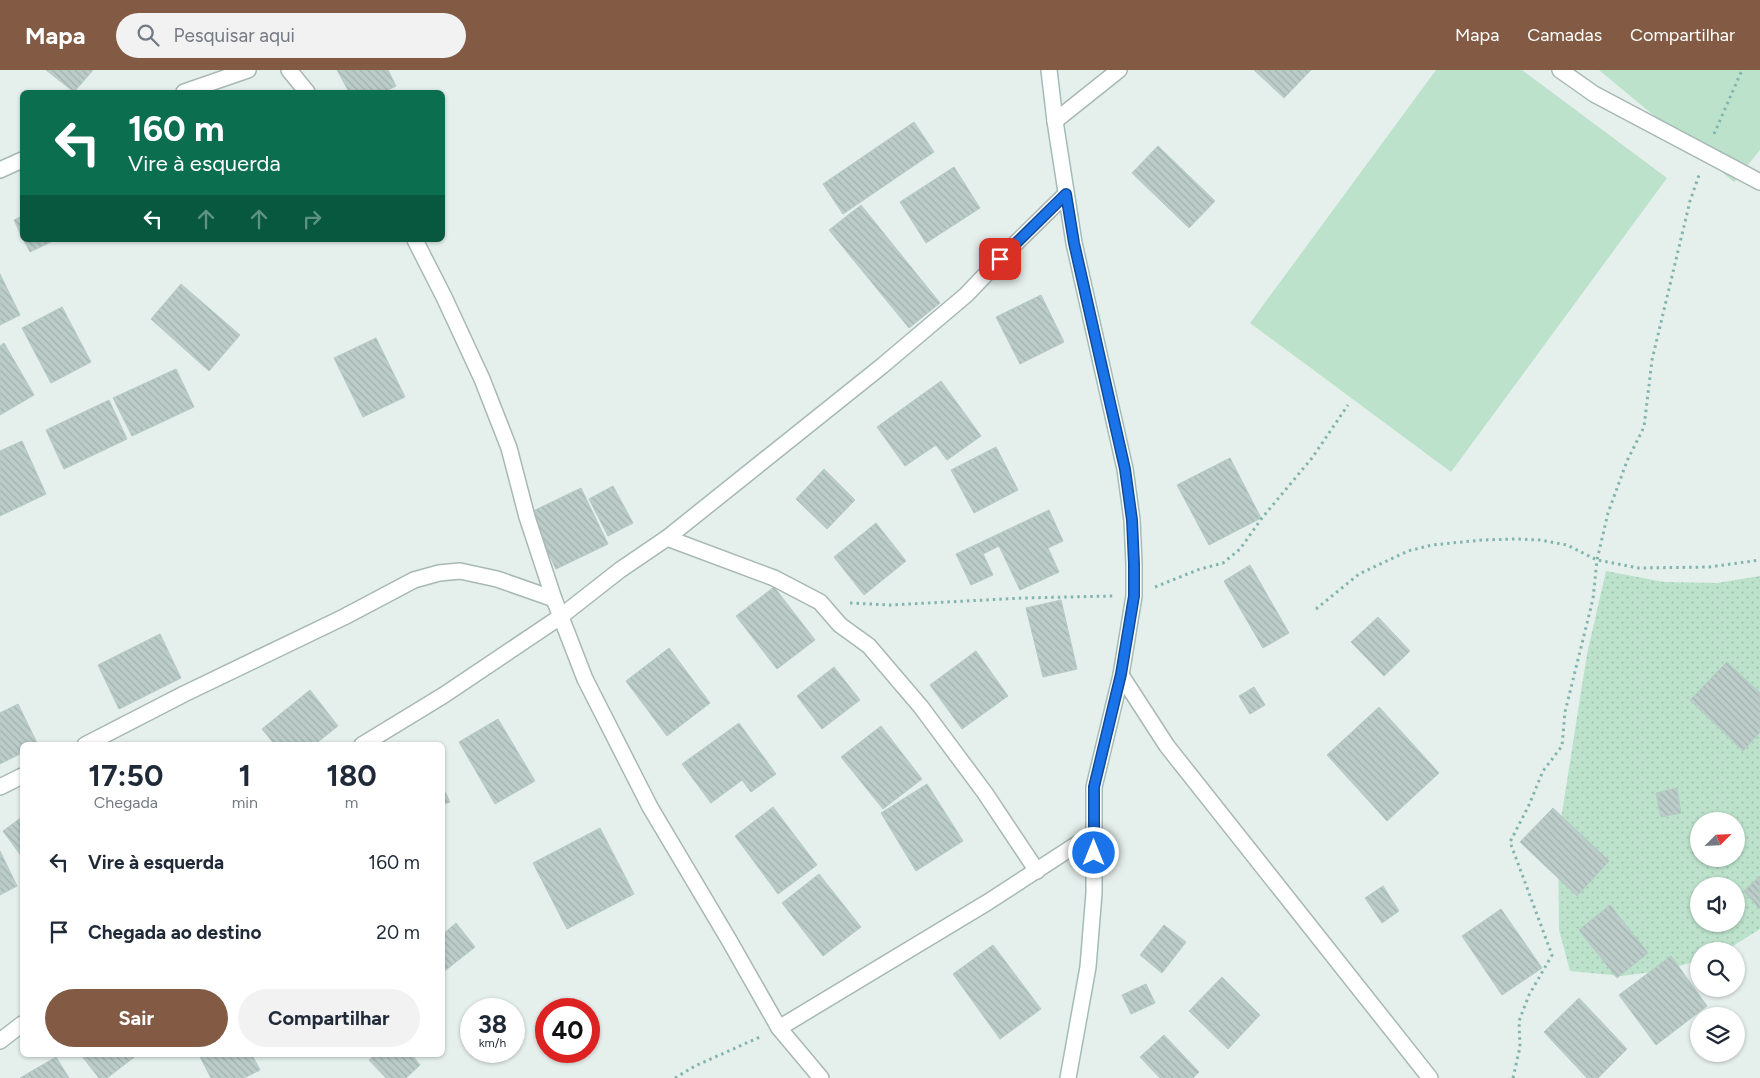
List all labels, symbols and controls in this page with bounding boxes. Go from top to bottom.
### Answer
search box [116,13,466,58]
text: Mapa [25,21,86,50]
icon: search [134,21,162,49]
text: Pesquisar aqui [174,24,295,47]
text: Mapa [1455,24,1499,46]
text: Camadas [1527,24,1602,46]
text: Compartilhar [1630,24,1735,46]
text: 160 m [128,108,225,150]
icon: left [45,110,110,175]
text: Vire à esquerda [128,150,281,177]
icon: left [139,205,167,233]
icon: ahead [192,205,220,233]
icon: ahead [245,205,273,233]
icon: right [298,205,326,233]
pin [979,238,1021,280]
icon: arrive [986,245,1014,273]
text: 17:50 [88,757,164,794]
text: 1 [239,757,251,794]
text: 180 [326,757,377,794]
text: Chegada [94,793,158,812]
text: min [232,793,258,812]
text: m [345,793,358,812]
north arrow [1690,812,1745,868]
map controls [1690,812,1745,1062]
position arrow [1067,826,1119,878]
icon: left [45,848,73,876]
text: Vire à esquerda [88,851,224,874]
text: 160 m [368,851,420,874]
button: sound [1690,877,1745,932]
icon: arrive [45,918,73,946]
text: Chegada ao destino [88,921,261,944]
text: 20 m [376,921,420,944]
button: search [1690,942,1745,997]
button: Sair [45,989,228,1047]
button: Compartilhar [238,989,420,1047]
speed limit sign: 40 [535,998,600,1063]
button: layers [1690,1007,1745,1062]
text: 38 [478,1009,507,1039]
text: km/h [479,1036,506,1050]

